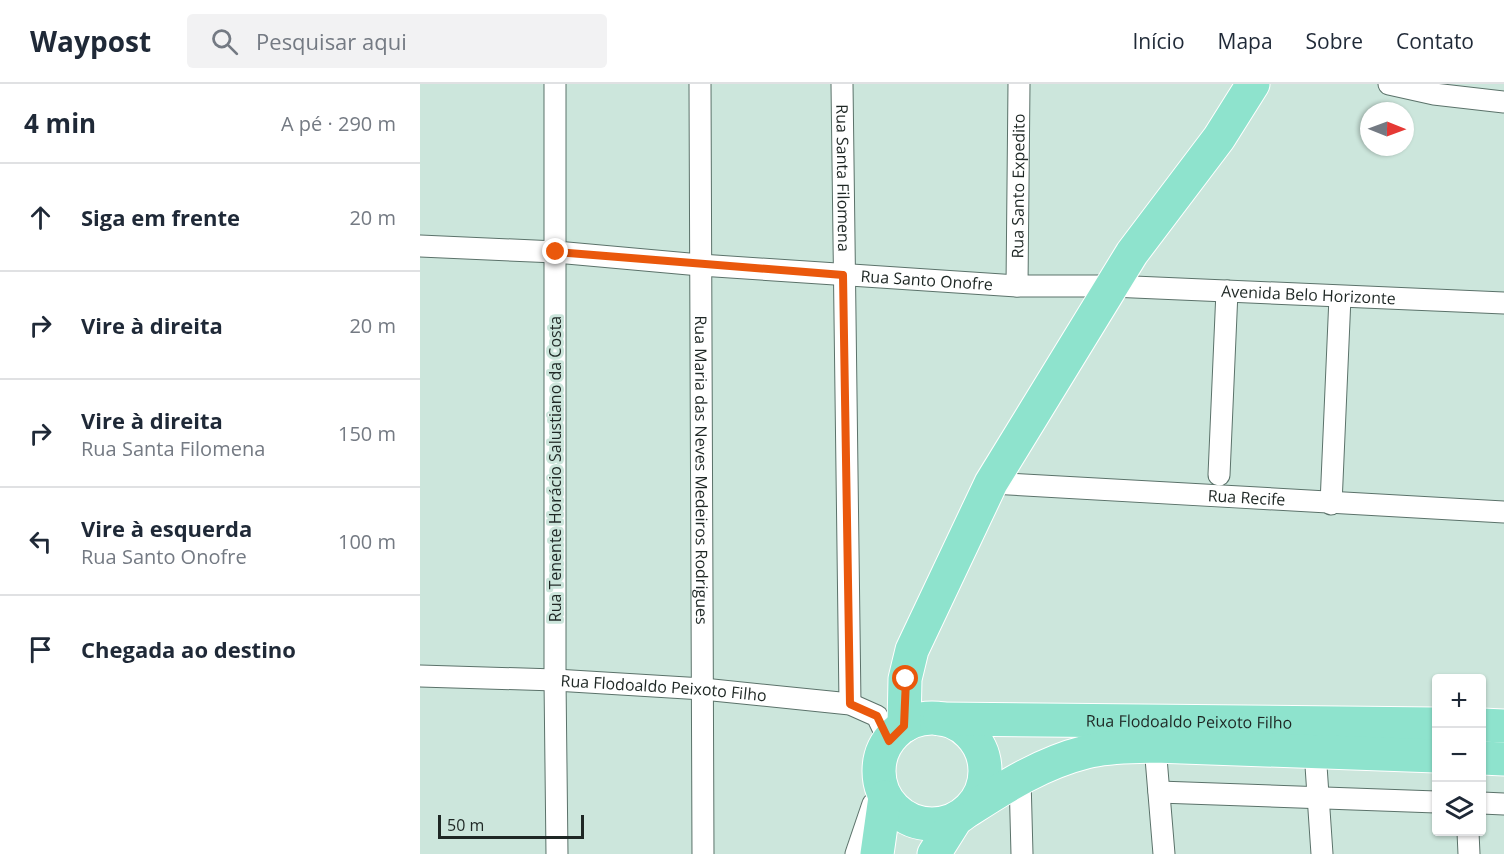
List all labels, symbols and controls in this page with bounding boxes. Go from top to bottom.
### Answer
search box [187,14,607,68]
text: Waypost [30,22,151,60]
icon: search [208,25,241,58]
text: Pesquisar aqui [256,26,407,56]
text: Início [1132,27,1185,55]
text: Mapa [1218,27,1273,55]
text: Sobre [1306,27,1363,55]
text: Contato [1396,27,1474,55]
north arrow [1360,102,1414,156]
street label: Rua Santa Filomena [831,104,855,252]
text: 4 min [24,105,96,141]
text: A pé · 290 m [281,110,396,137]
street label: Rua Santo Expedito [1006,113,1030,259]
icon: ahead [24,201,57,234]
text: Siga em frente [81,202,240,232]
text: 20 m [349,204,396,231]
route end [542,238,568,264]
street label: Rua Santo Onofre [860,265,994,295]
street label: Avenida Belo Horizonte [1221,280,1396,309]
icon: right [24,309,57,342]
text: Vire à direita [81,310,223,340]
text: 20 m [349,312,396,339]
street label: Rua Maria das Neves Medeiros Rodrigues [690,315,713,625]
street label: Rua Tenente Horácio Salustiano da Costa [544,316,566,622]
text: Vire à direita [81,405,223,435]
icon: right [24,417,57,450]
text: 150 m [338,420,396,447]
text: Rua Santa Filomena [81,435,265,462]
street label: Rua Recife [1207,484,1286,511]
text: Vire à esquerda [81,513,252,543]
icon: left [24,525,57,558]
text: 100 m [338,528,396,555]
text: Rua Santo Onofre [81,543,247,570]
icon: arrive [24,633,57,666]
text: Chegada ao destino [81,634,296,664]
route start [892,665,918,691]
street label: Rua Flodoaldo Peixoto Filho [560,669,768,706]
map controls [1432,674,1486,836]
button: + [1432,674,1486,728]
street label: Rua Flodoaldo Peixoto Filho [1086,709,1292,734]
button: − [1432,728,1486,782]
button: layers [1432,782,1486,836]
scale bar [438,812,584,840]
text: 50 m [447,814,484,836]

